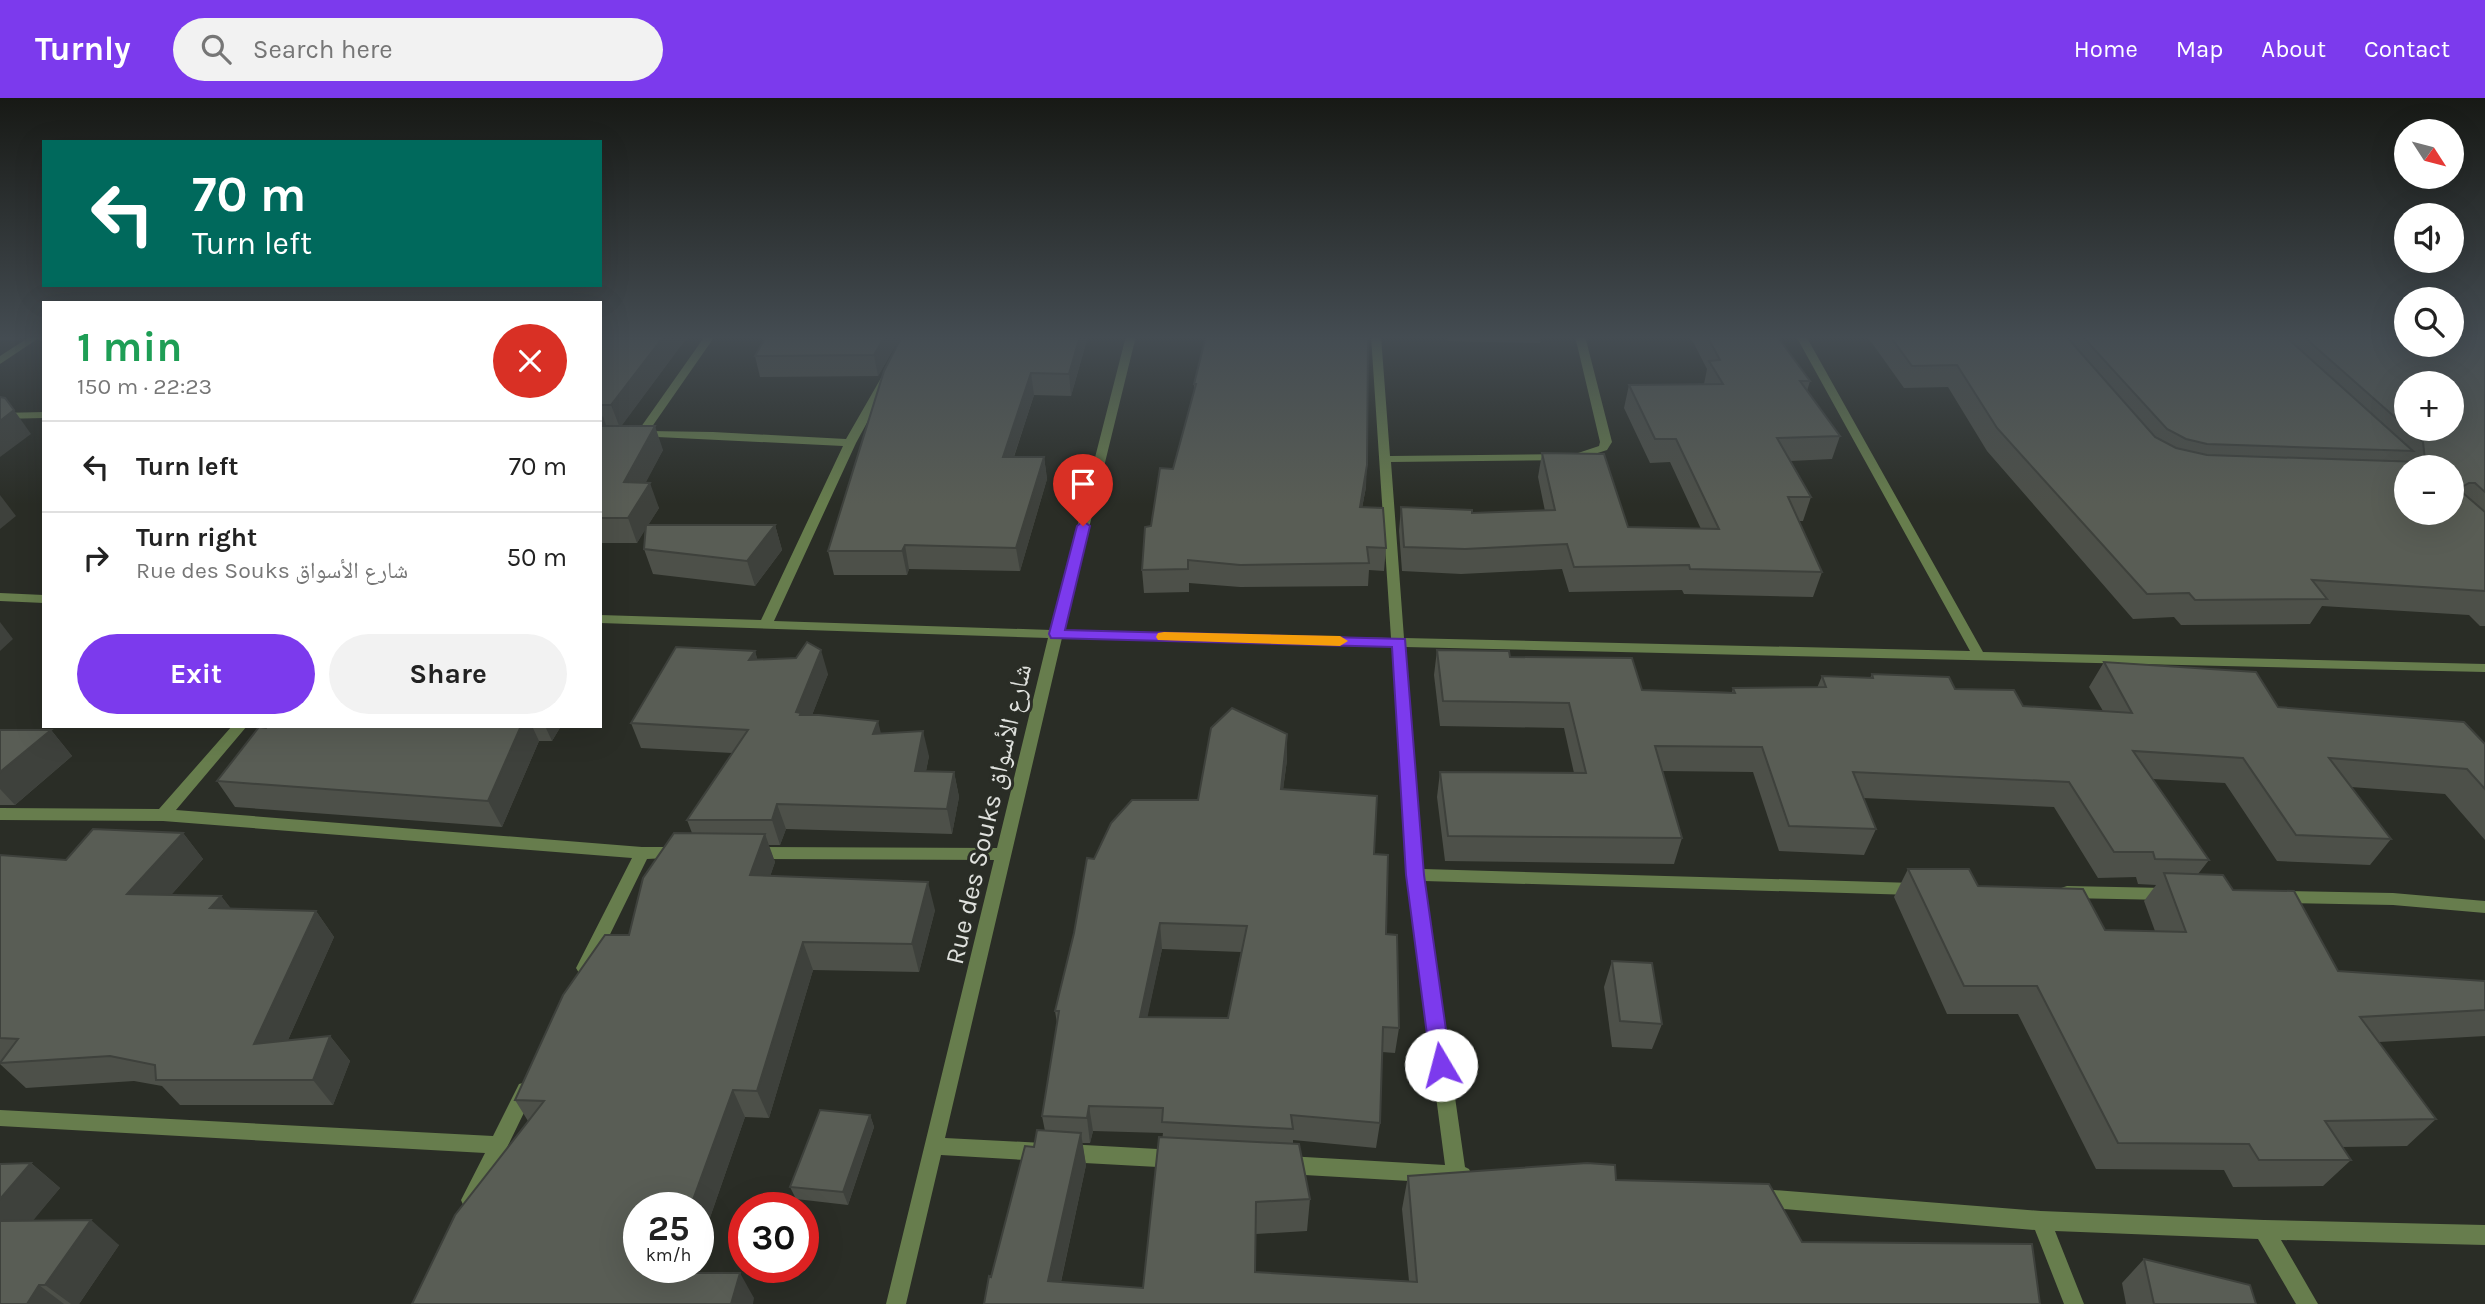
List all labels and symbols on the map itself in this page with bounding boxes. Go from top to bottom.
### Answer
north arrow [2394,119,2464,189]
pin [1053,454,1113,526]
street label: Rue des Souks شارع الأسواق [939,661,1038,967]
position arrow [1404,1028,1478,1102]
speed limit sign: 30 [728,1192,819,1283]

